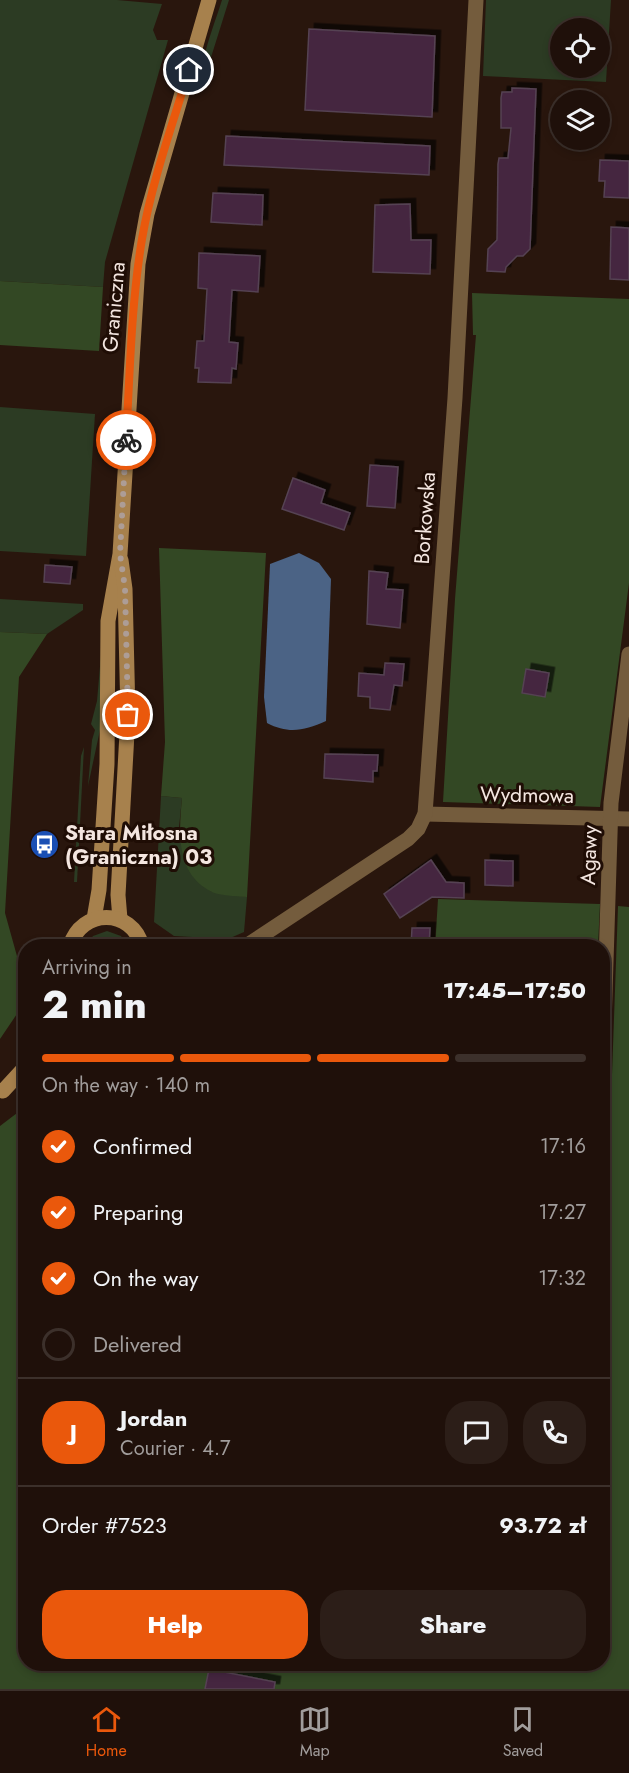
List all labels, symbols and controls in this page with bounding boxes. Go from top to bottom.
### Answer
map controls [550,18,610,150]
button: locate [550,18,610,78]
pin [163,44,214,95]
icon: home [172,53,205,86]
button: layers [550,90,610,150]
street label: Graniczna [95,260,133,354]
courier [96,410,156,470]
icon: bike [110,424,143,457]
street label: Borkowska [407,471,443,565]
pin [102,689,153,740]
icon: bag [111,698,144,731]
street label: Wydmowa [480,779,574,811]
place label: Stara Miłosna (Graniczna) 03 [65,818,212,872]
street label: Agawy [573,824,605,885]
bus stop icon: Stara Miłosna (Graniczna) 03 [28,829,60,861]
text: Arriving in [42,953,132,982]
text: 17:45–17:50 [443,974,586,1006]
text: 2 min [42,976,147,1033]
text: On the way · 140 m [42,1071,210,1100]
icon: check [42,1130,75,1163]
text: Confirmed [93,1130,192,1162]
text: 17:16 [540,1132,586,1161]
icon: check [42,1196,75,1229]
text: Preparing [93,1196,184,1228]
text: 17:27 [539,1198,586,1227]
icon: check [42,1262,75,1295]
text: On the way [93,1262,198,1294]
text: 17:32 [538,1264,586,1293]
text: Delivered [93,1328,182,1360]
button: chat [445,1401,508,1464]
button: phone [523,1401,586,1464]
text: Jordan [120,1402,187,1434]
text: J [70,1416,77,1448]
text: Courier · 4.7 [120,1434,231,1463]
text: Order #7523 [42,1509,167,1541]
text: 93.72 zł [499,1509,586,1541]
button: Help [42,1590,308,1659]
button: Share [320,1590,586,1659]
tab: Home [86,1703,127,1762]
tab: Map [298,1703,331,1762]
tab: Saved [503,1703,543,1762]

